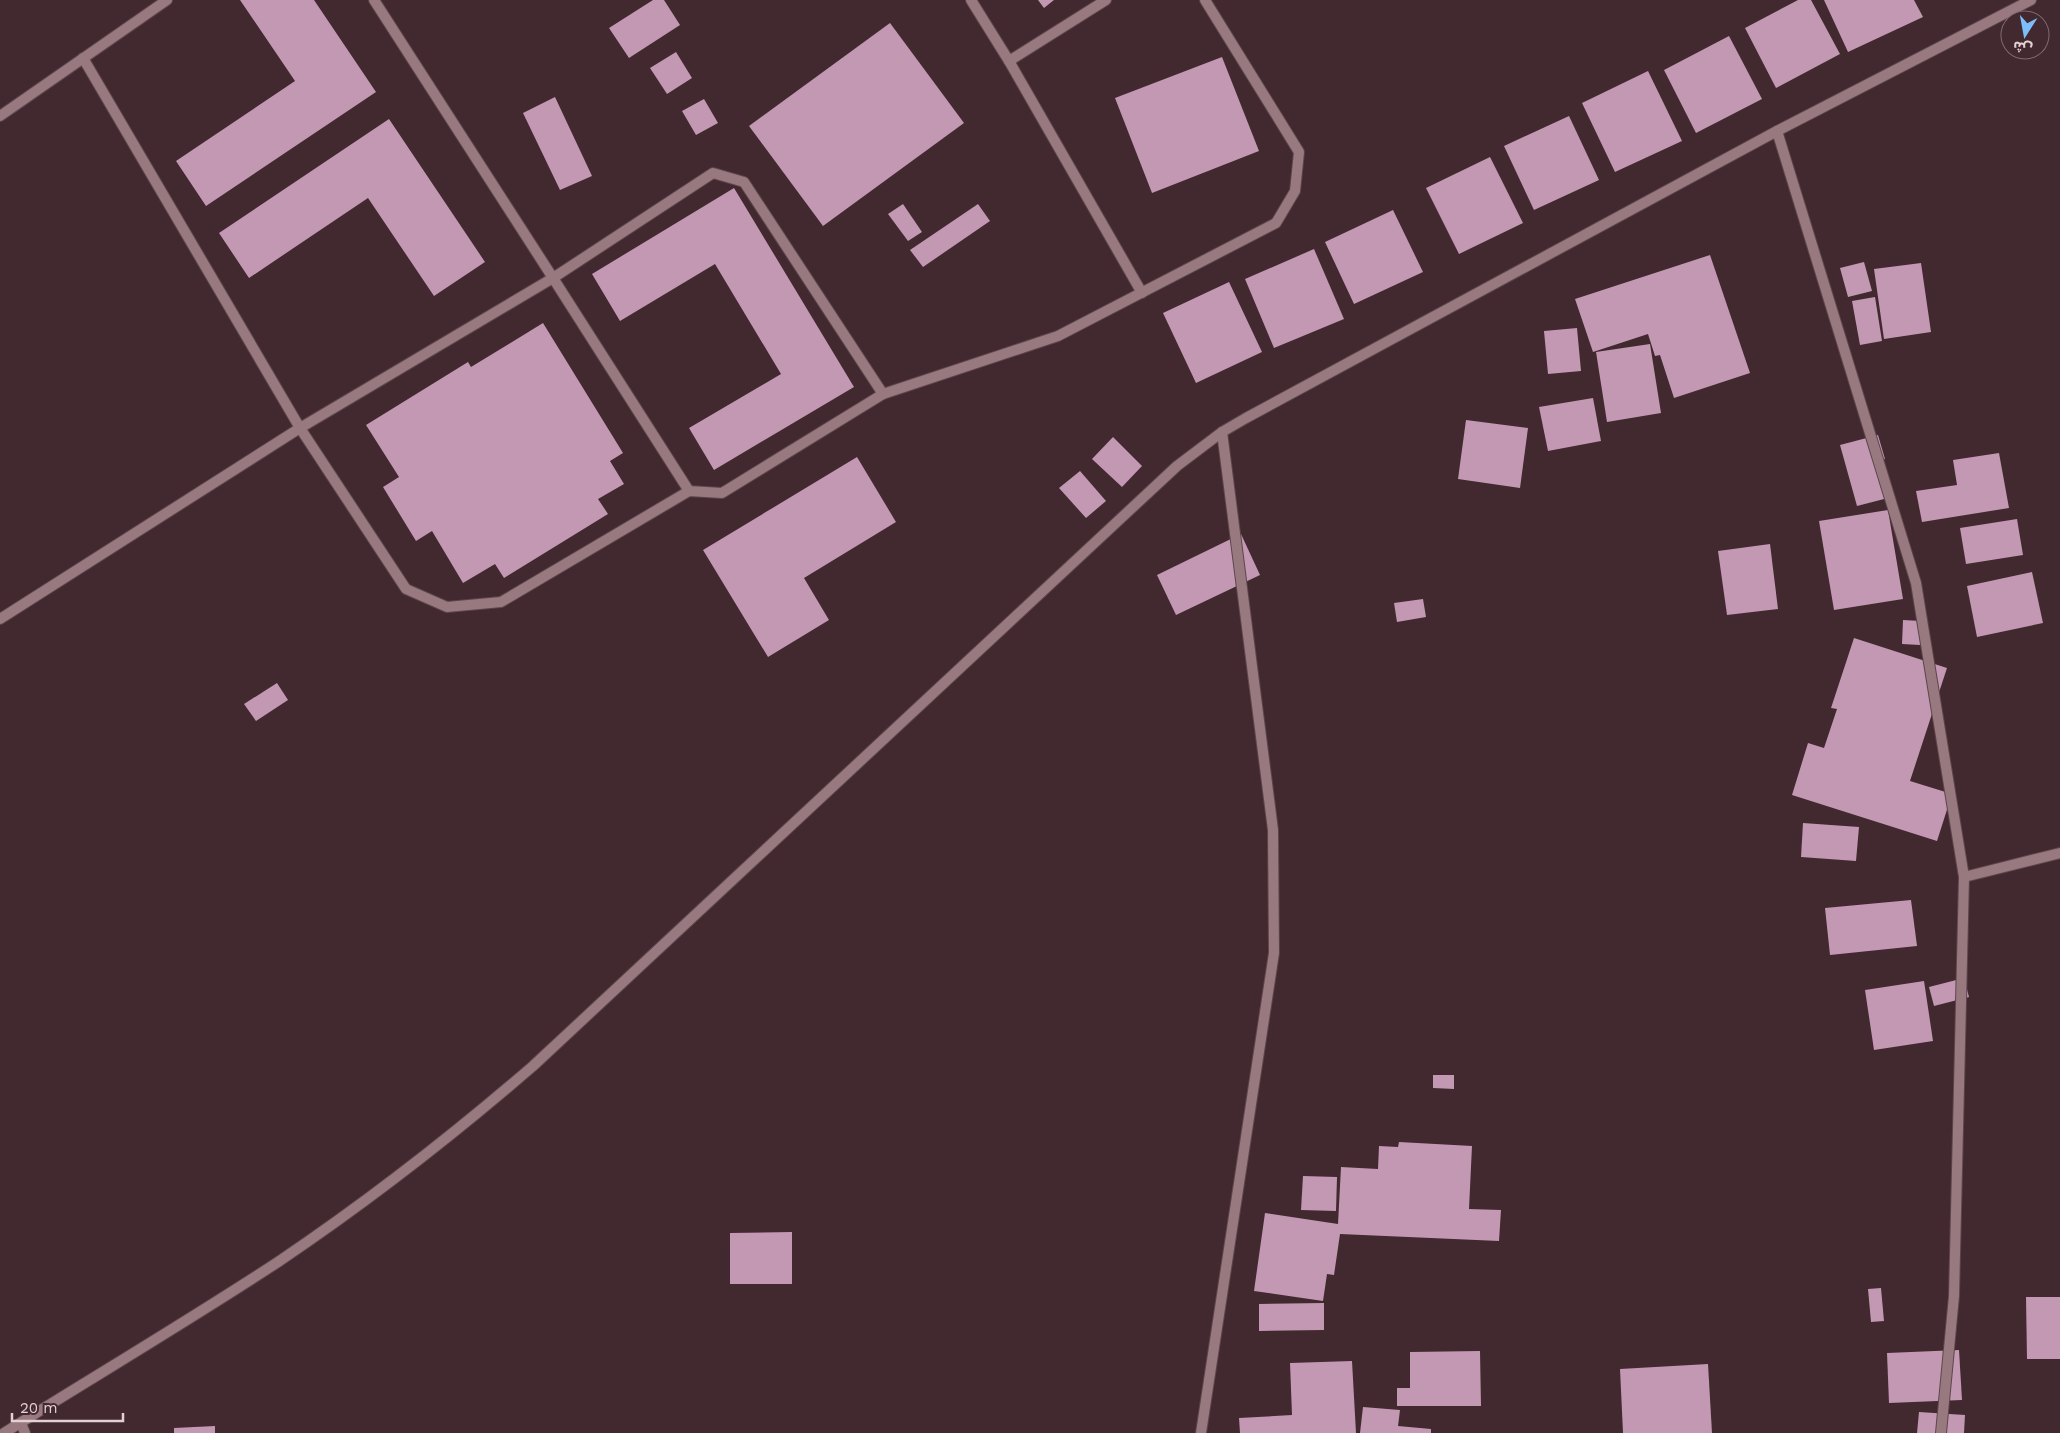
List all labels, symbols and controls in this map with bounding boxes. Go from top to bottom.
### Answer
north arrow [2000,10,2050,60]
text: ش [2012,38,2033,57]
scale bar [12,1390,124,1422]
text: 20 m [20,1399,58,1417]

